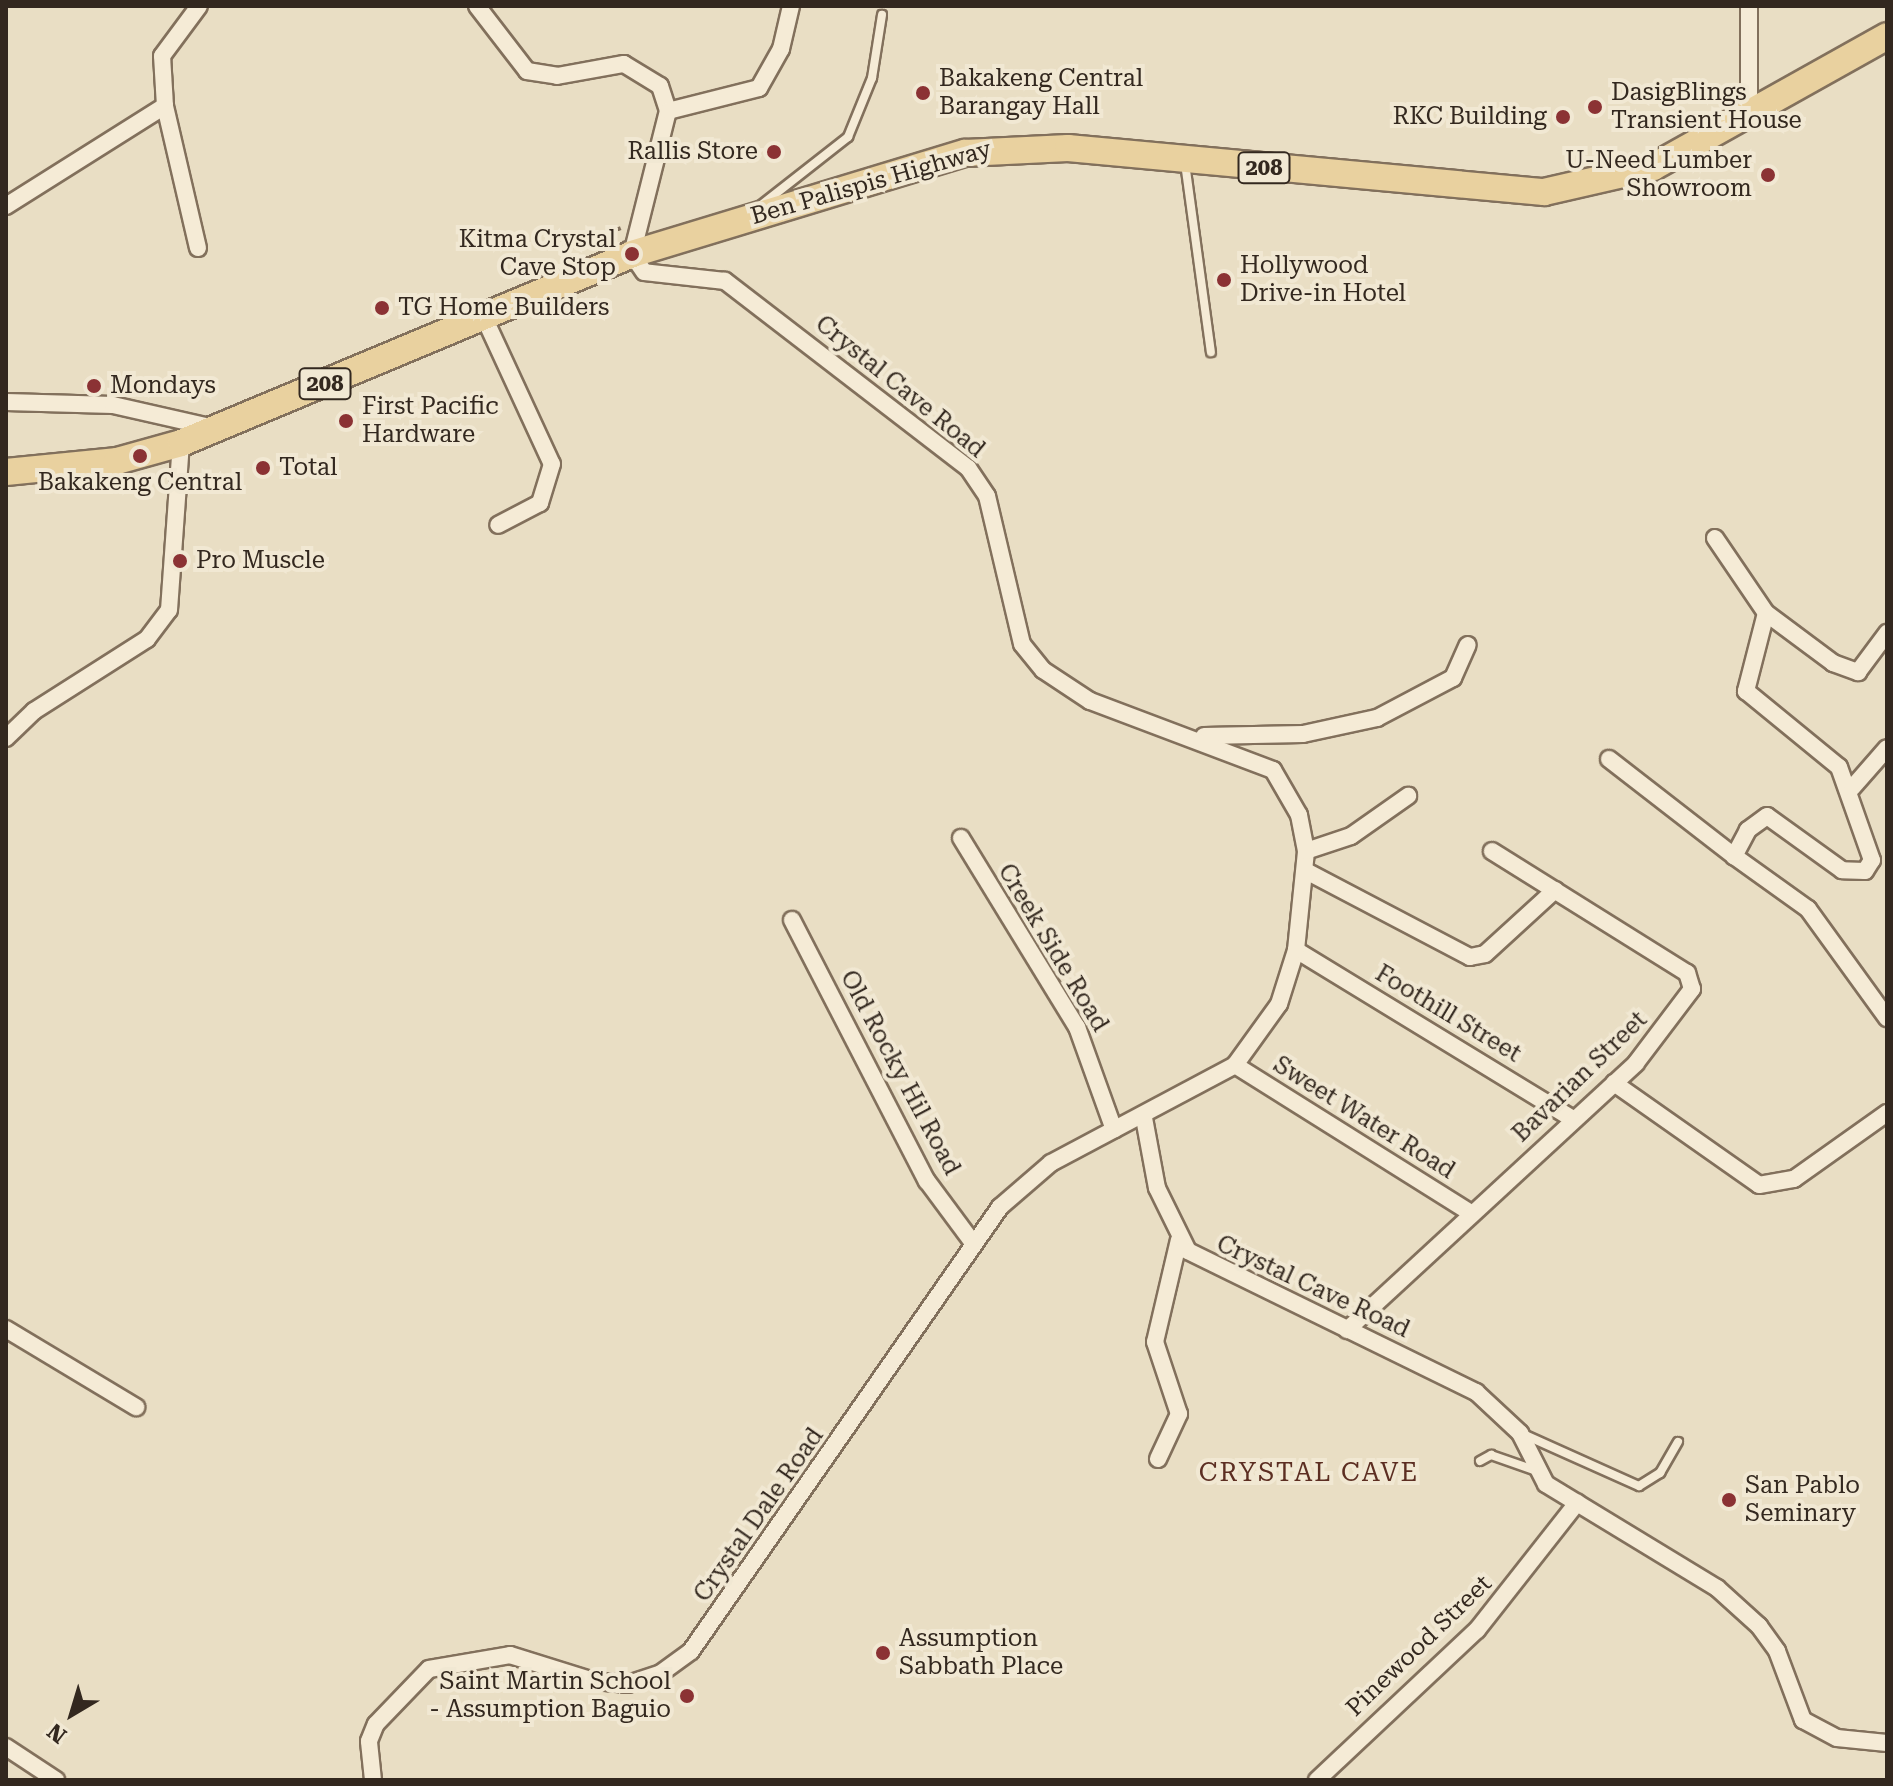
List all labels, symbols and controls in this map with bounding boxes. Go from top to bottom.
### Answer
place label: Bakakeng Central Barangay Hall [939,65,1143,121]
place label: DasigBlings Transient House [1611,79,1802,135]
marker: Bakakeng Central Barangay Hall [914,84,932,102]
marker: DasigBlings Transient House [1586,98,1604,116]
place label: RKC Building [1393,103,1547,131]
marker: RKC Building [1554,108,1572,126]
street label: Ben Palispis Highway [747,135,995,231]
place label: Rallis Store [627,138,758,166]
marker: Rallis Store [765,143,783,161]
place label: U-Need Lumber Showroom [1565,147,1752,203]
road number: 208 [1236,150,1292,186]
marker: U-Need Lumber Showroom [1759,166,1777,184]
place label: Kitma Crystal Cave Stop [459,226,616,282]
marker: Kitma Crystal Cave Stop [623,245,641,263]
place label: Hollywood Drive-in Hotel [1240,252,1406,308]
marker: Hollywood Drive-in Hotel [1215,271,1233,289]
place label: TG Home Builders [398,294,610,322]
marker: TG Home Builders [373,299,391,317]
street label: Crystal Cave Road [809,310,991,464]
road number: 208 [297,366,353,402]
place label: Mondays [110,372,216,400]
marker: Mondays [85,377,103,395]
place label: First Pacific Hardware [362,393,499,449]
marker: First Pacific Hardware [337,412,355,430]
marker: Bakakeng Central [131,447,149,465]
place label: Total [279,454,337,482]
marker: Total [254,459,272,477]
place label: Bakakeng Central [38,469,242,497]
place label: Pro Muscle [196,547,325,575]
marker: Pro Muscle [171,552,189,570]
street label: Creek Side Road [992,859,1114,1037]
street label: Foothill Street [1370,959,1526,1069]
street label: Old Rocky Hil Road [834,966,966,1180]
street label: Bavarian Street [1507,1006,1653,1148]
street label: Sweet Water Road [1268,1050,1460,1186]
street label: Crystal Cave Road [1212,1230,1414,1344]
street label: Crystal Dale Road [688,1423,830,1607]
district label: CRYSTAL CAVE [1199,1457,1419,1489]
place label: San Pablo Seminary [1745,1472,1860,1528]
marker: San Pablo Seminary [1720,1491,1738,1509]
street label: Pinewood Street [1340,1569,1498,1723]
place label: Assumption Sabbath Place [899,1625,1063,1681]
marker: Assumption Sabbath Place [874,1644,892,1662]
place label: Saint Martin School - Assumption Baguio [429,1668,671,1724]
north arrow [32,1674,112,1754]
marker: Saint Martin School - Assumption Baguio [678,1687,696,1705]
text: N [43,1718,71,1748]

